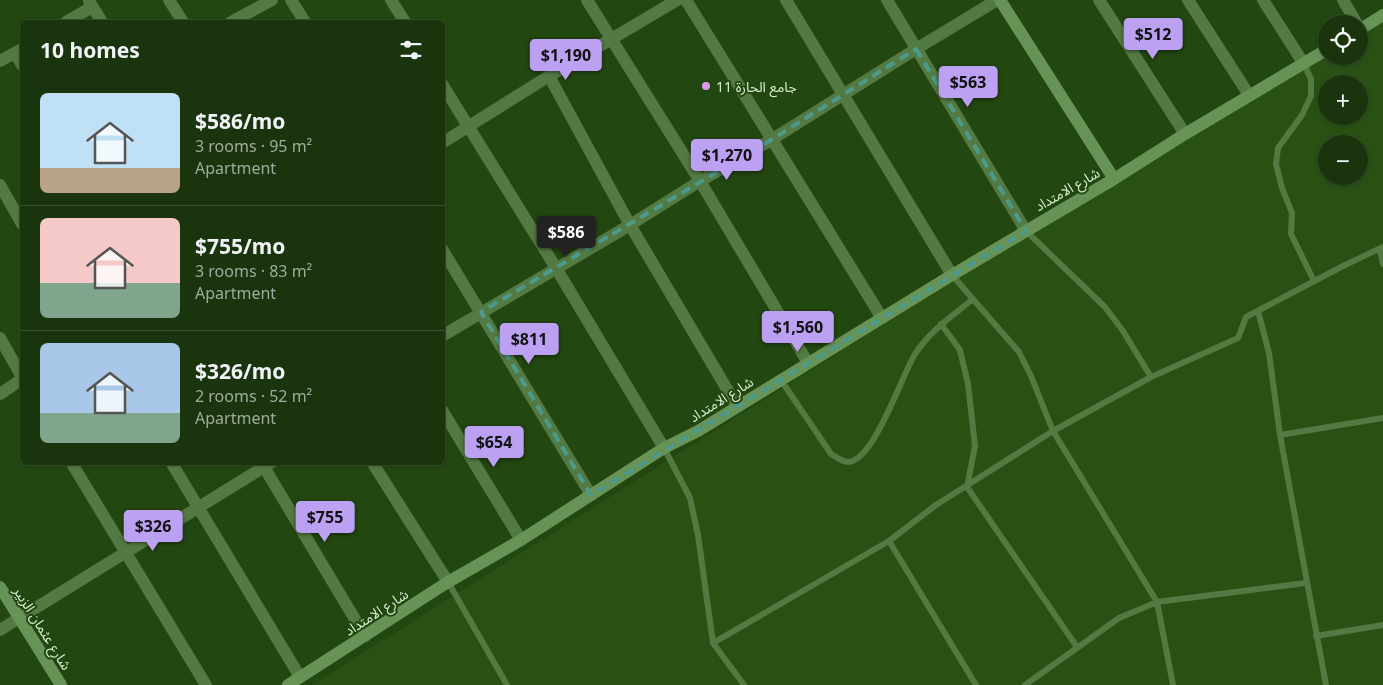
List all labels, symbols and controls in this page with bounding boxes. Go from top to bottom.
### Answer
map controls [1318,15,1368,185]
button: locate [1318,15,1368,65]
pin: $512 [1123,18,1183,60]
text: $512 [1135,23,1171,45]
text: 10 homes [40,36,140,64]
icon: filters [397,36,425,64]
pin: $1,190 [525,38,607,81]
text: $1,190 [541,44,591,66]
pin: $563 [938,66,998,108]
text: $563 [950,71,986,93]
button: + [1318,75,1368,125]
place label: جامع الحارة 11 [716,77,797,98]
marker: جامع الحارة 11 [700,80,712,92]
text: $586/mo [195,107,285,135]
icon: home [80,113,140,173]
text: 3 rooms · 95 m² [195,135,312,157]
button: − [1318,135,1368,185]
pin: $1,270 [686,138,768,181]
text: $1,270 [702,144,752,166]
text: Apartment [195,157,276,179]
street label: شارع الامتداد [1031,163,1104,217]
pin: $586 [536,216,596,258]
text: $586 [548,221,584,243]
text: $755/mo [195,232,285,260]
icon: home [80,238,140,298]
text: 3 rooms · 83 m² [195,260,312,282]
text: Apartment [195,282,276,304]
pin: $1,560 [757,310,839,353]
text: $1,560 [773,316,823,338]
pin: $811 [499,322,559,365]
text: $811 [511,328,547,350]
text: $326/mo [195,357,285,385]
icon: home [80,363,140,423]
street label: شارع الامتداد [685,372,758,428]
text: 2 rooms · 52 m² [195,385,312,407]
text: Apartment [195,407,276,429]
pin: $654 [464,426,524,468]
text: $654 [476,431,512,453]
pin: $755 [295,500,355,543]
text: $755 [307,506,343,528]
pin: $326 [123,510,183,552]
text: $326 [135,515,171,537]
street label: شارع عثمان الزبير [7,582,76,674]
street label: شارع الامتداد [340,584,413,641]

